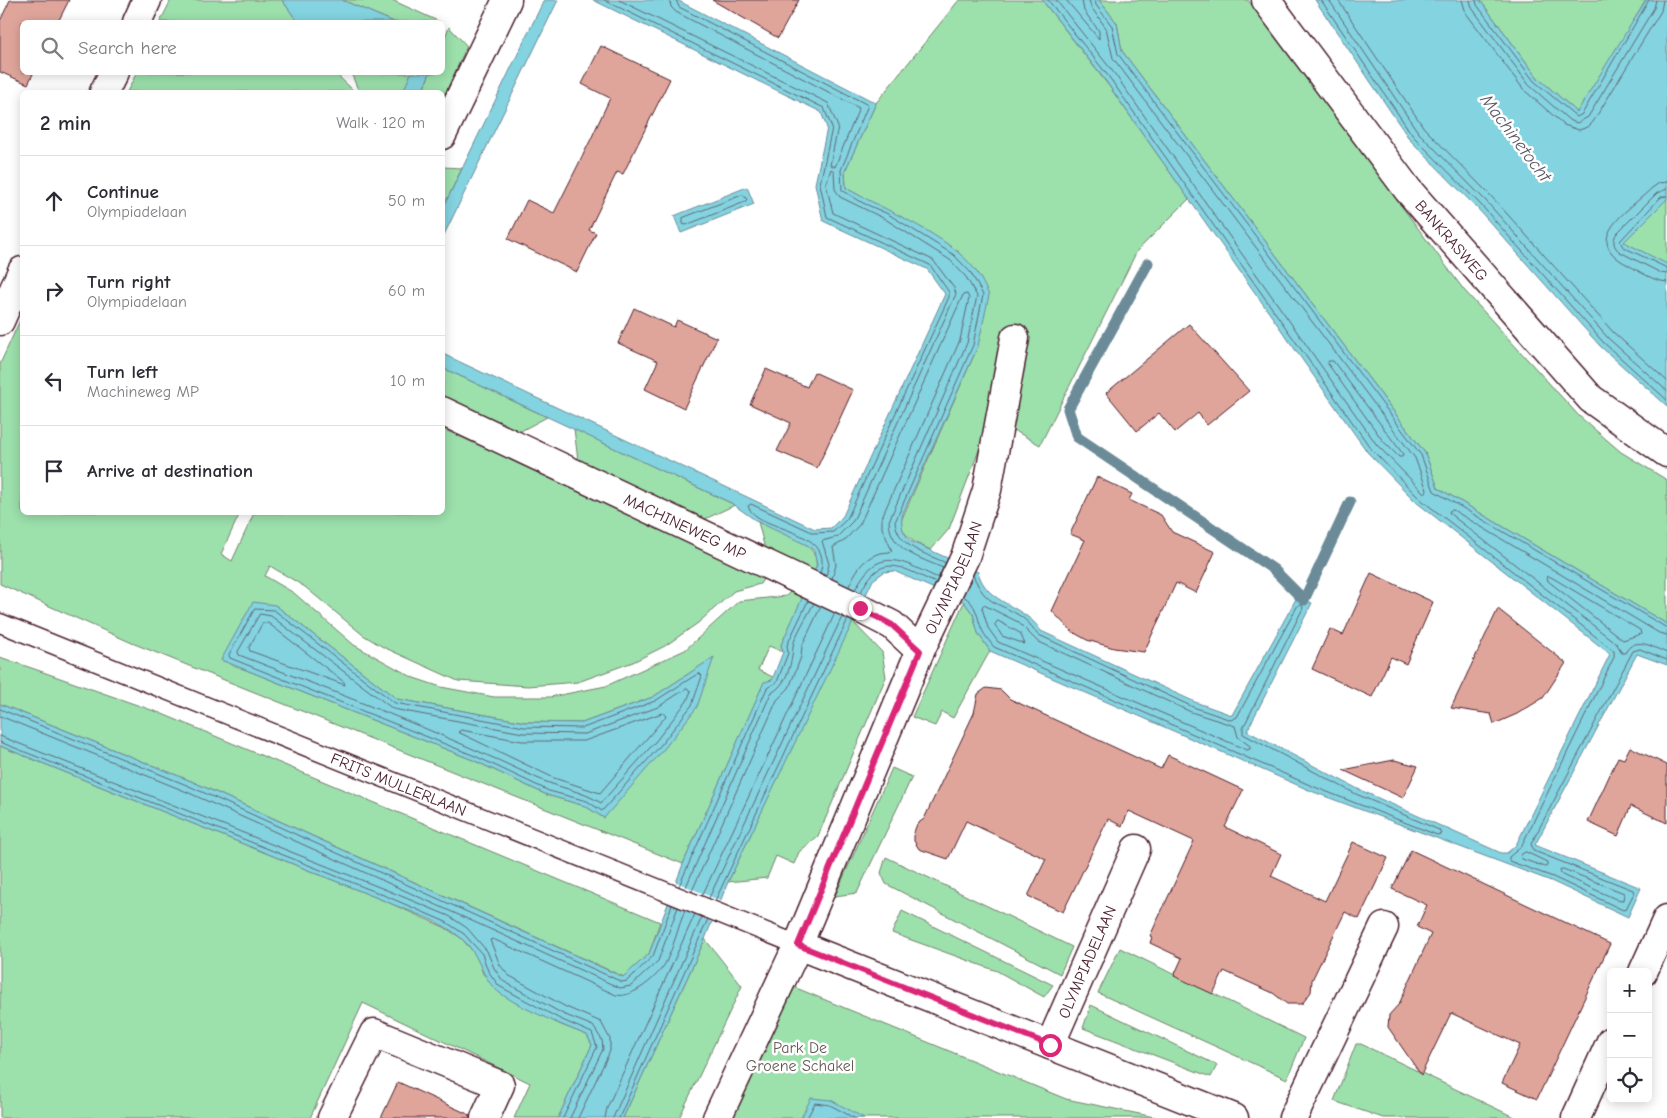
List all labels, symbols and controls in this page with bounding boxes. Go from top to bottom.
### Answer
search box [20,20,445,75]
icon: search [38,34,66,62]
text: Search here [78,37,177,59]
water label: Machinetocht [1475,89,1556,187]
text: 2 min [40,111,91,135]
text: Walk · 120 m [336,114,425,132]
text: Continue [87,181,159,203]
icon: ahead [40,187,68,215]
text: 50 m [388,192,425,210]
street label: BANKRASWEG [1411,197,1491,285]
text: Olympiadelaan [87,203,187,221]
text: Turn right [87,271,171,293]
icon: right [40,277,68,305]
text: 60 m [388,282,425,300]
text: Olympiadelaan [87,293,187,311]
text: Turn left [87,361,158,383]
icon: left [40,367,68,395]
text: 10 m [390,372,425,390]
text: Machineweg MP [87,383,199,401]
icon: arrive [40,457,68,485]
text: Arrive at destination [87,460,253,482]
street label: MACHINEWEG MP [621,490,749,563]
street label: OLYMPIADELAAN [921,519,986,637]
route end [849,597,872,620]
street label: FRITS MULLERLAAN [328,749,469,820]
street label: OLYMPIADELAAN [1055,903,1120,1021]
map controls [1607,968,1652,1103]
button: + [1607,968,1652,1013]
button: − [1607,1013,1652,1058]
route start [1039,1034,1062,1057]
park label: Park De Groene Schakel [746,1039,854,1075]
button: locate [1607,1058,1652,1103]

